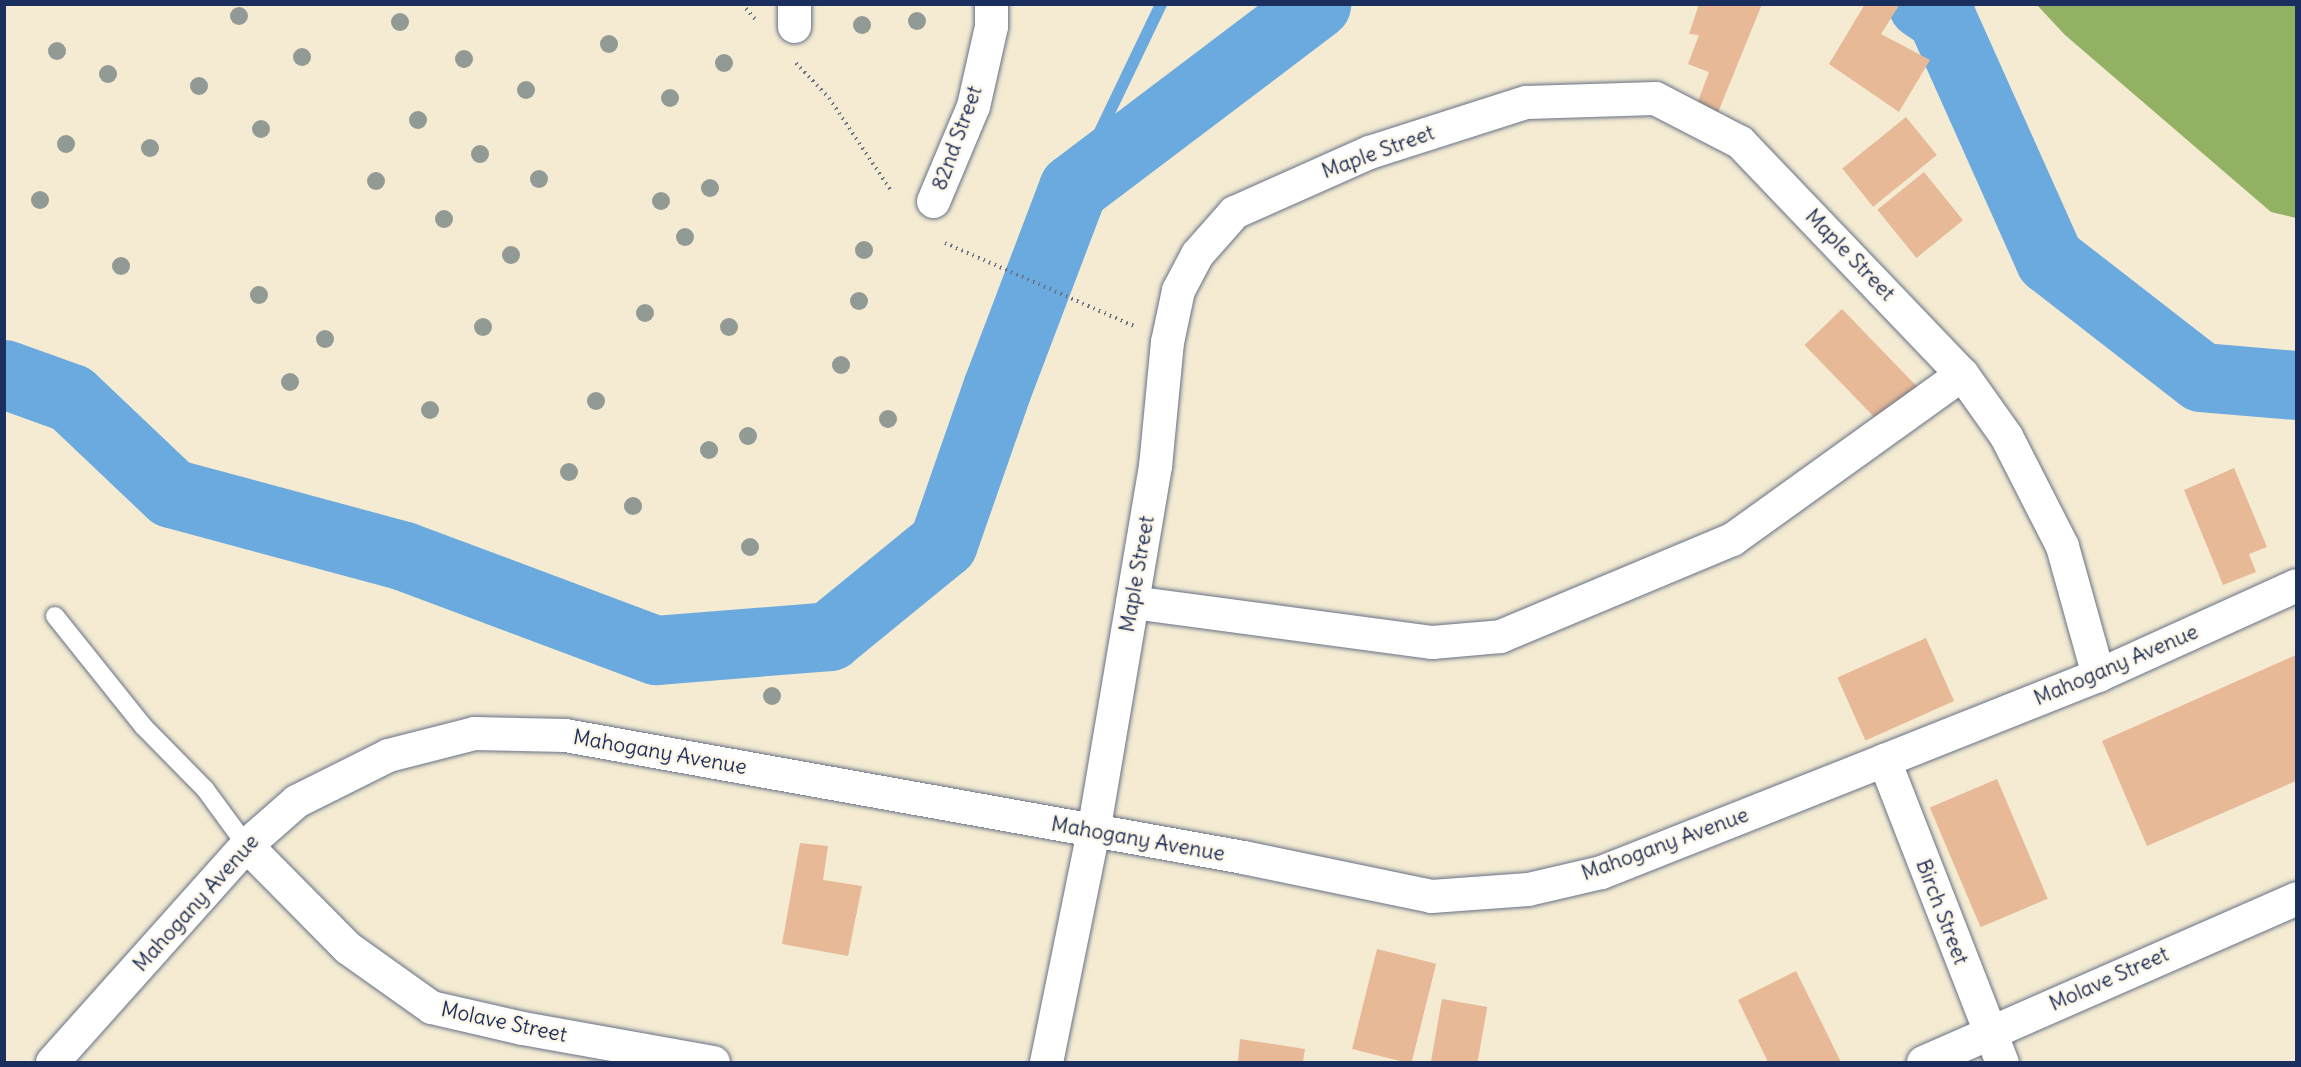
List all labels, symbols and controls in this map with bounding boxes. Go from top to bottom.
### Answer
street label: 82nd Street [926,82,988,194]
street label: Maple Street [1318,120,1438,184]
street label: Maple Street [1800,204,1900,306]
street label: Maple Street [1114,514,1160,634]
street label: Mahogany Avenue [2030,619,2202,711]
street label: Mahogany Avenue [571,724,749,780]
street label: Mahogany Avenue [1578,802,1752,886]
street label: Mahogany Avenue [1049,811,1227,867]
street label: Mahogany Avenue [128,829,264,977]
street label: Birch Street [1910,856,1974,968]
street label: Molave Street [2045,941,2173,1017]
street label: Molave Street [439,996,569,1048]

